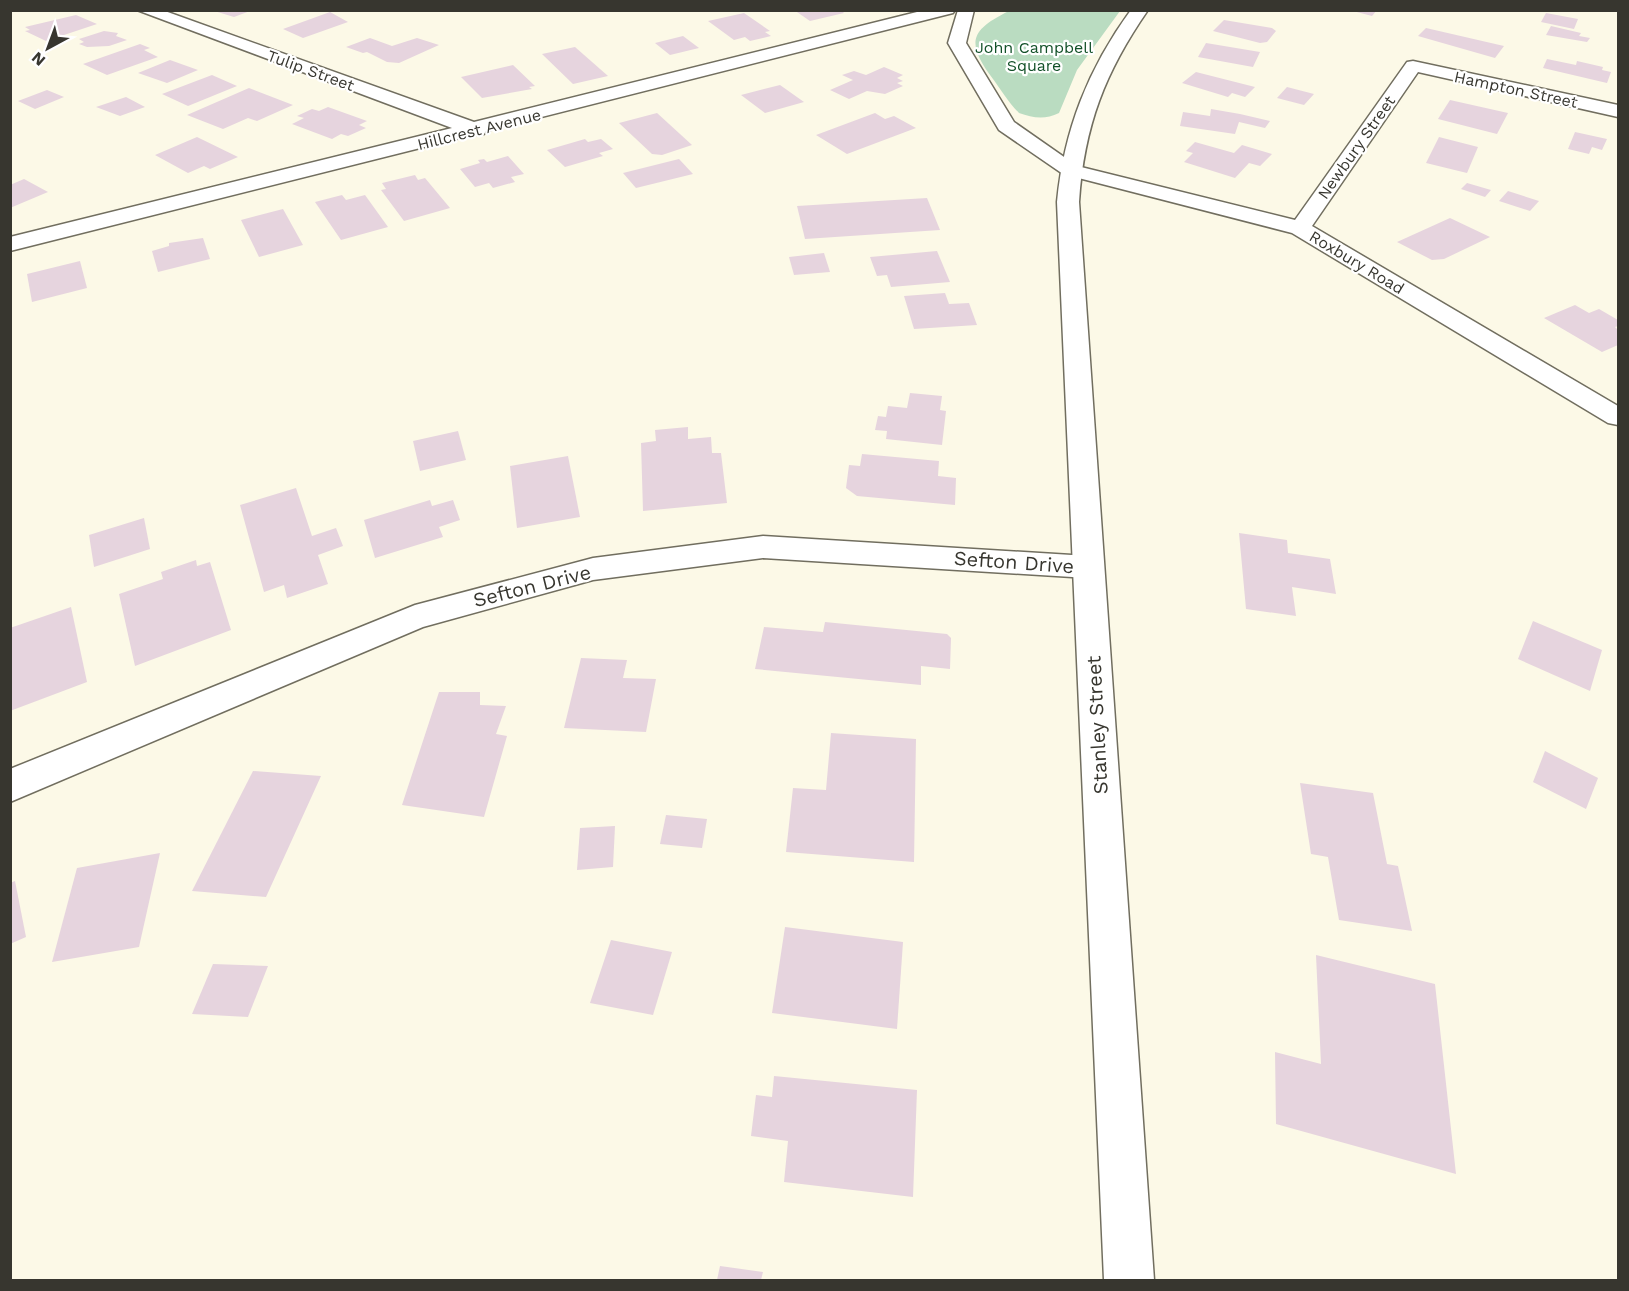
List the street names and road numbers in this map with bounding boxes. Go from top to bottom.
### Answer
street label: Tulip Street [265,46,357,95]
street label: Hampton Street [1452,67,1580,112]
street label: Newbury Street [1314,92,1399,203]
street label: Hillcrest Avenue [415,105,543,154]
street label: Roxbury Road [1306,227,1407,298]
street label: Sefton Drive [953,546,1075,578]
street label: Sefton Drive [471,560,593,612]
street label: Stanley Street [1081,654,1113,795]

